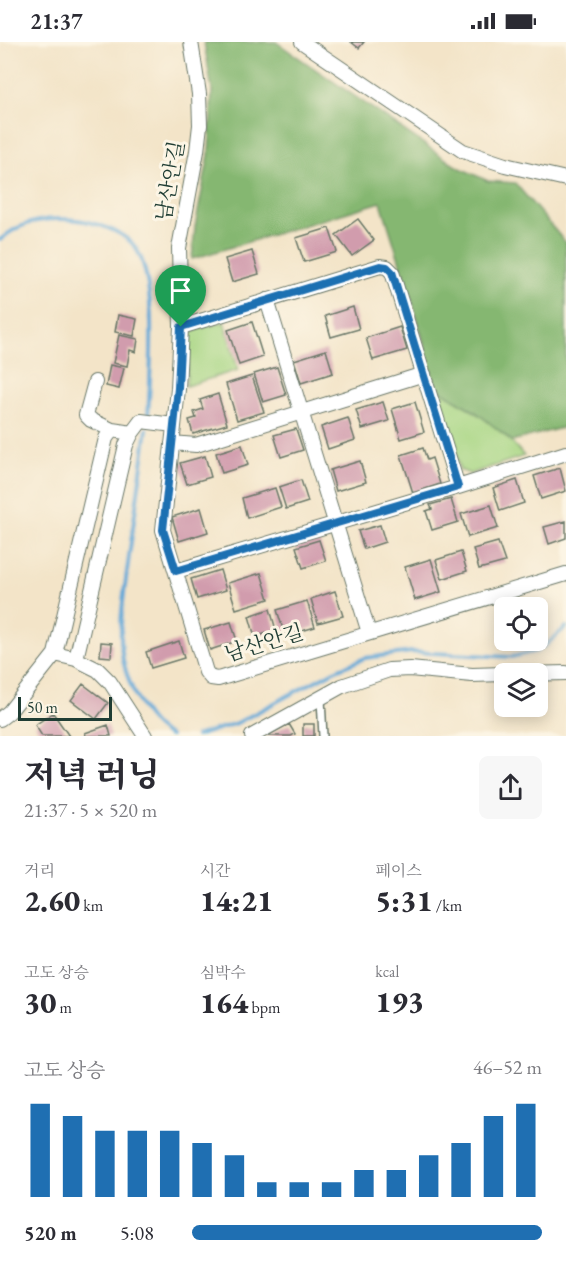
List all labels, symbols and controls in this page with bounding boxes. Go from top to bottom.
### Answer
text: 21:37 [30,7,83,36]
street label: 남산안길 [149,139,190,223]
pin [155,265,206,327]
icon: arrive [164,274,197,307]
map controls [494,597,548,717]
button: locate [494,597,548,651]
street label: 남산안길 [221,618,307,667]
button: layers [494,663,548,717]
scale bar [18,694,112,722]
text: 50 m [27,697,58,718]
text: 저녁 러닝 [24,753,160,796]
button: share [479,756,542,819]
text: 21:37 · 5 × 520 m [24,797,157,823]
text: 거리 [24,860,55,881]
text: 시간 [200,860,231,881]
text: 페이스 [375,860,422,881]
text: 2.60 [24,881,80,920]
text: 14:21 [200,881,273,920]
text: 5:31 [375,881,433,920]
text: km [80,895,103,916]
text: /km [433,895,462,916]
text: kcal [375,961,399,982]
text: 고도 상승 [24,962,89,983]
text: 심박수 [200,962,246,983]
text: 193 [375,982,424,1021]
text: 30 [24,983,56,1022]
text: 164 [200,983,248,1022]
text: m [56,997,72,1018]
text: bpm [248,997,280,1018]
text: 46–52 m [473,1054,542,1080]
text: 고도 상승 [24,1057,105,1083]
text: 520 m [24,1220,77,1246]
text: 5:08 [120,1220,154,1246]

